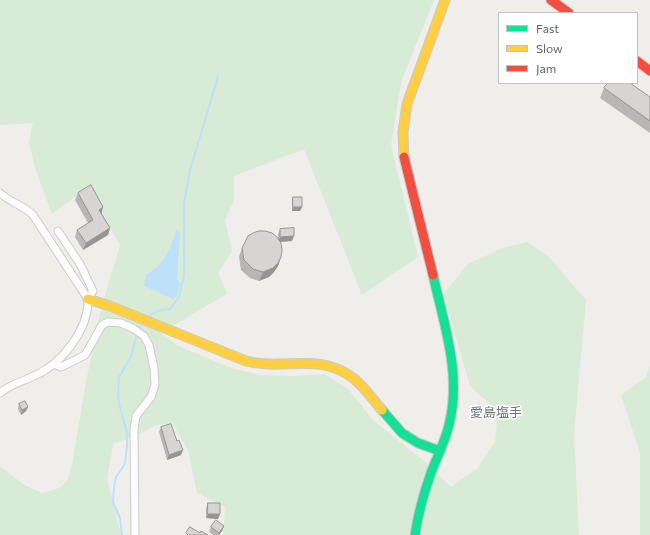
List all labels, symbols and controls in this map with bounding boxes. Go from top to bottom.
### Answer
legend [498,12,638,84]
text: Fast [536,21,559,35]
text: Slow [536,41,563,55]
text: Jam [536,61,556,75]
district label: 愛島塩手 [470,405,522,421]

